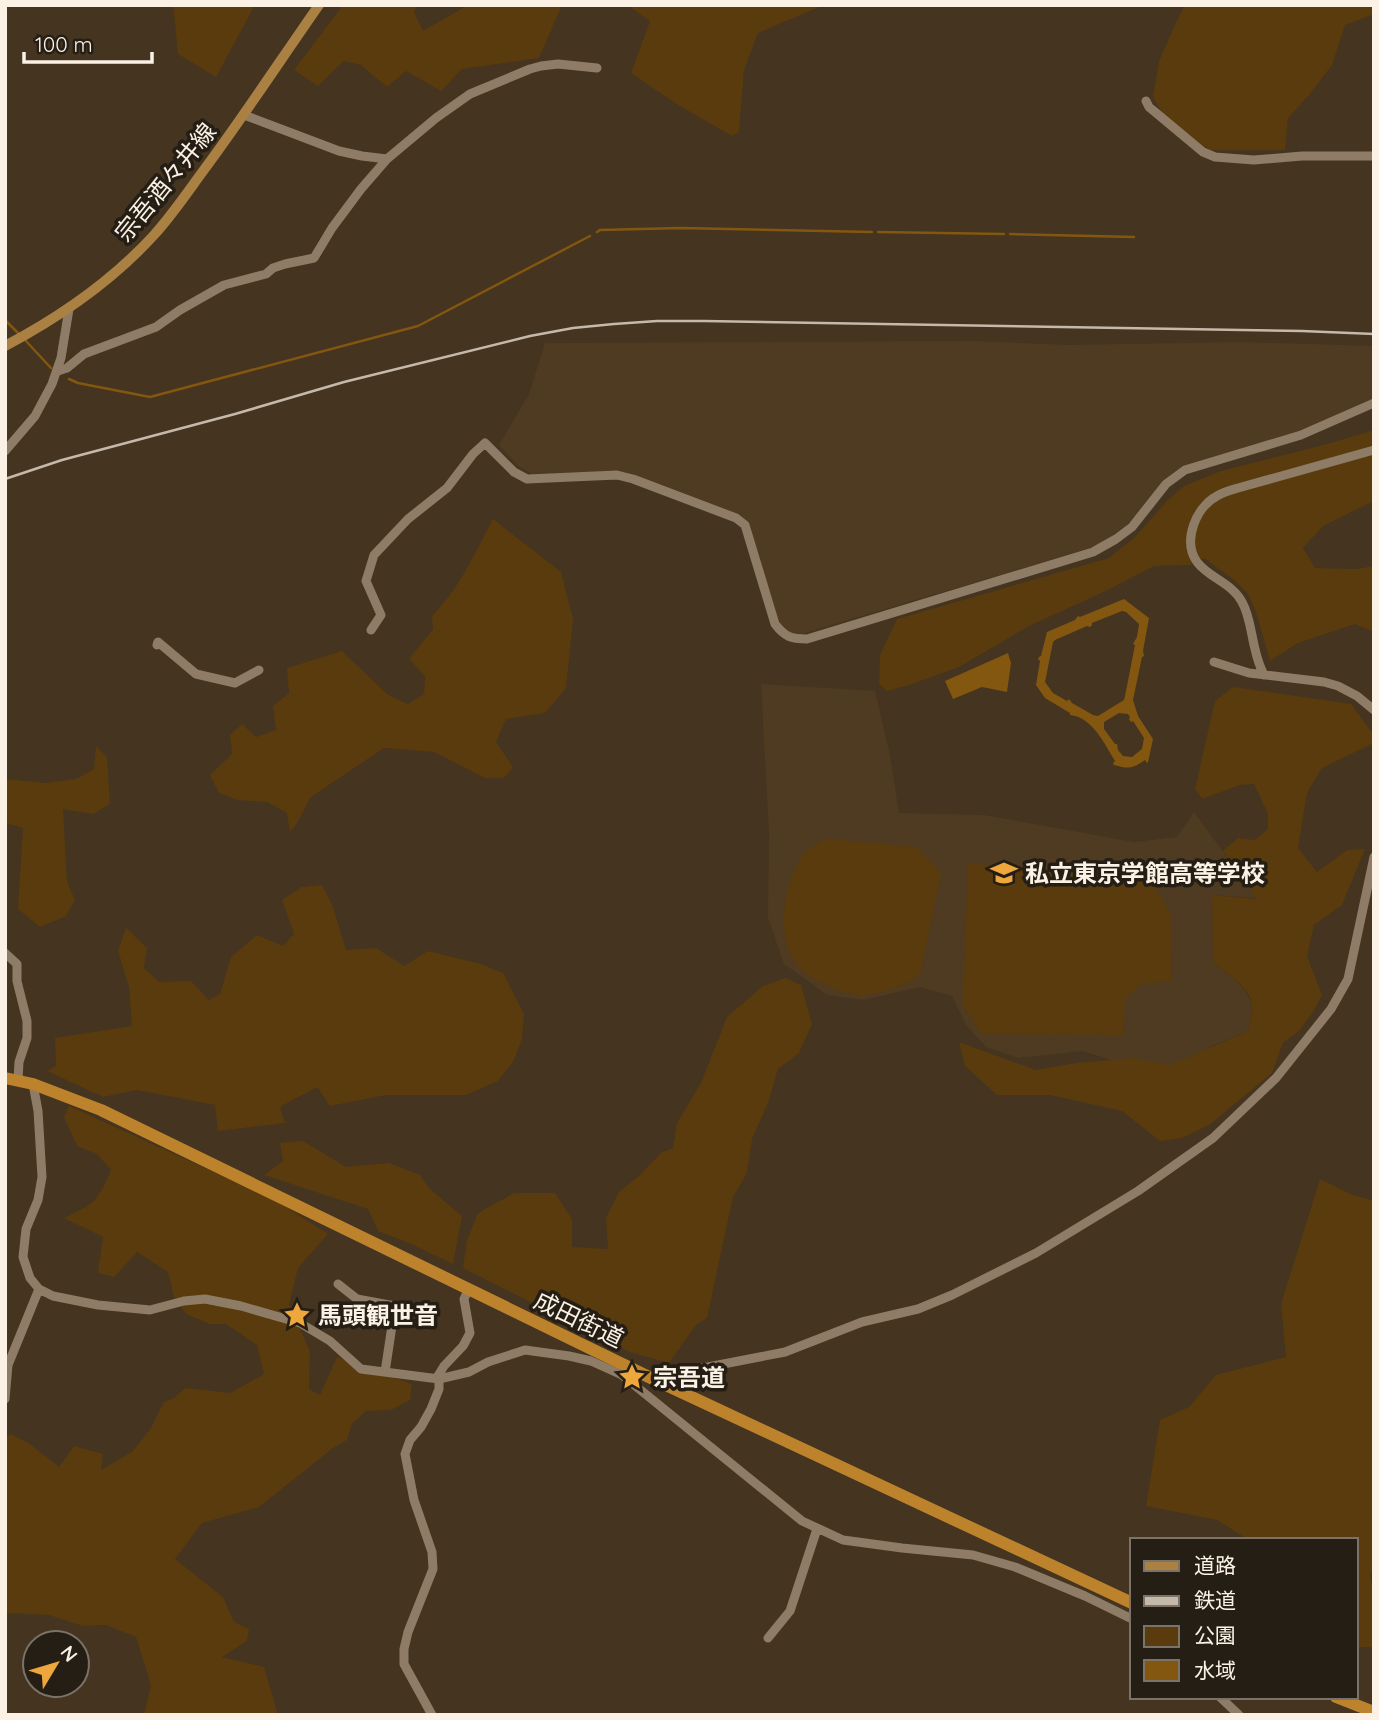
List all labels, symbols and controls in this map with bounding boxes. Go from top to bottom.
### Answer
scale bar [24,21,152,65]
text: 100 m [35,31,93,57]
street label: 宗吾酒々井線 [108,117,222,247]
school or university icon: 私立東京学館高等学校 [989,858,1019,888]
place label: 私立東京学館高等学校 [1025,858,1265,888]
street label: 成田街道 [529,1284,629,1354]
place icon: 馬頭観世音 [282,1300,312,1330]
place label: 馬頭観世音 [318,1300,438,1330]
place icon: 宗吾道 [617,1362,647,1392]
place label: 宗吾道 [653,1362,725,1392]
legend [1130,1538,1358,1699]
text: 道路 [1194,1552,1236,1578]
text: 鉄道 [1194,1587,1236,1613]
text: 公園 [1194,1622,1236,1648]
north arrow [21,1629,91,1699]
text: N [56,1641,83,1666]
text: 水域 [1194,1657,1236,1683]

